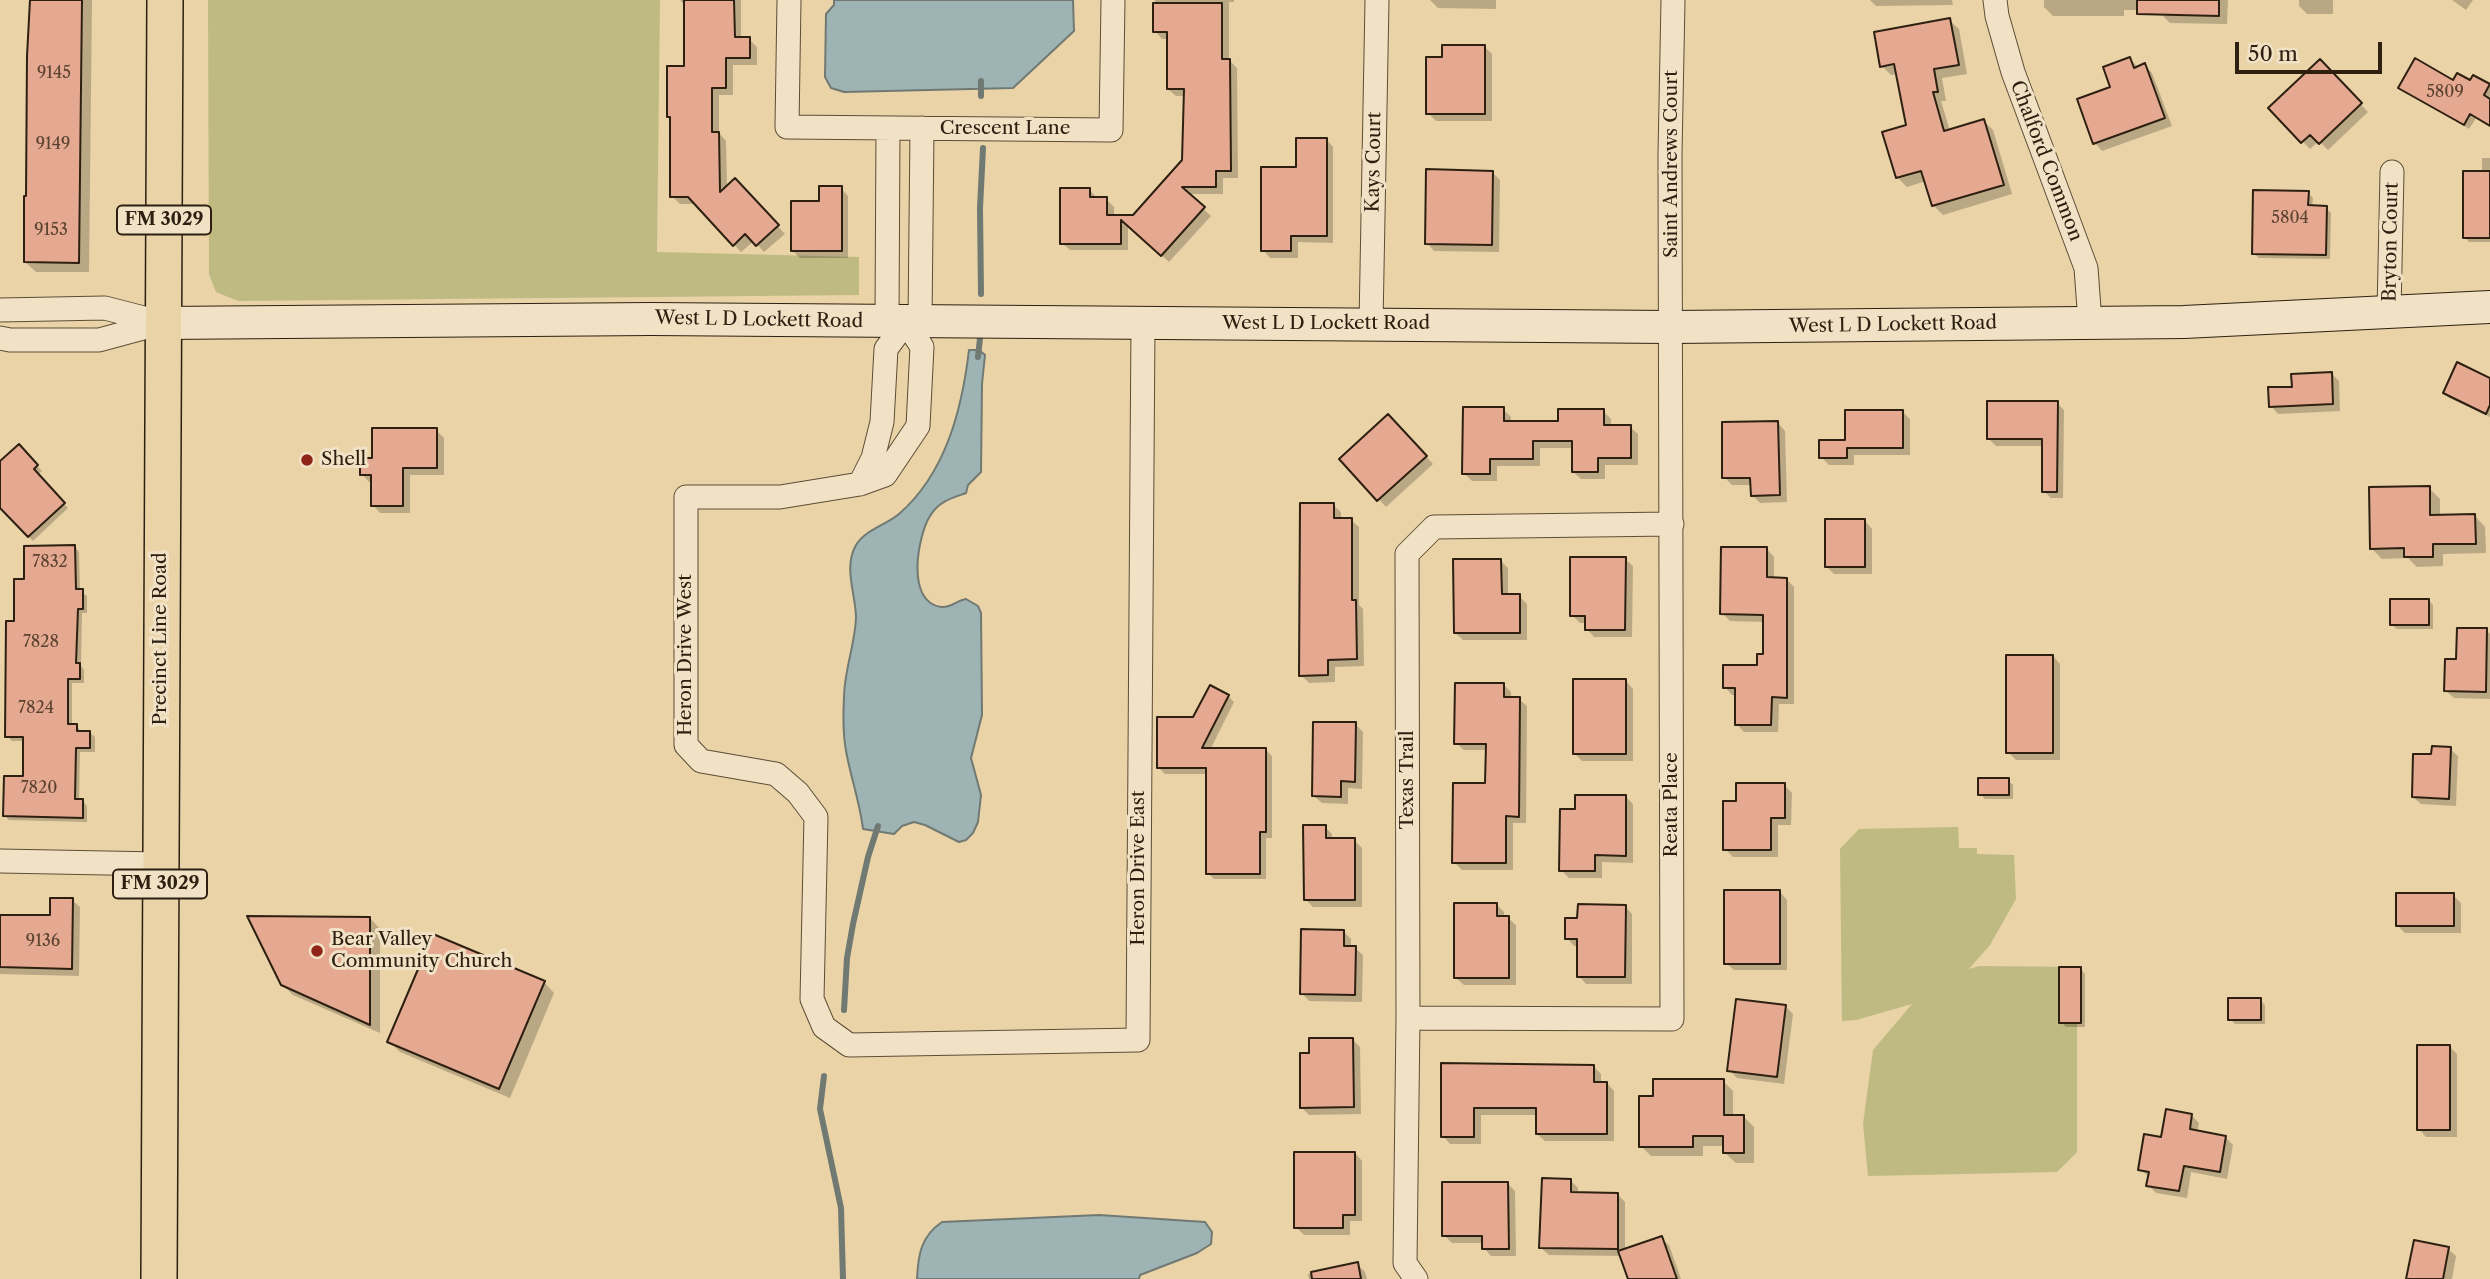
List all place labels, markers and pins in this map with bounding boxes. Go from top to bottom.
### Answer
place label: Shell [321,449,366,471]
marker: Shell [299,452,315,468]
place label: Bear Valley Community Church [331,929,512,973]
marker: Bear Valley Community Church [309,943,325,959]

